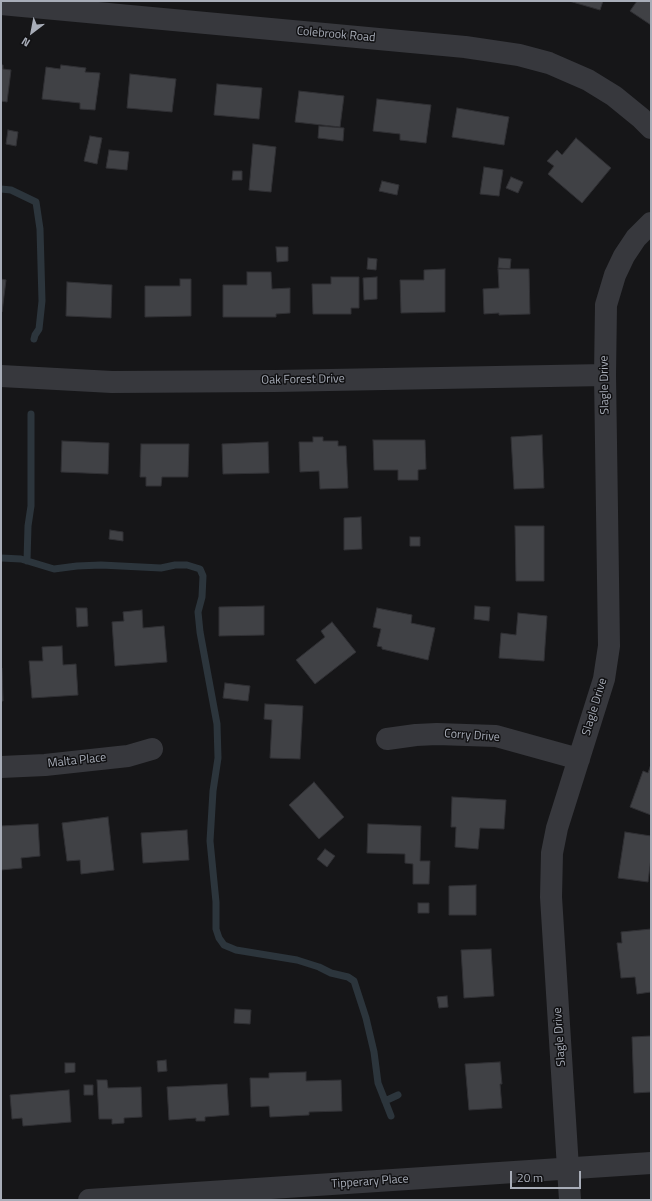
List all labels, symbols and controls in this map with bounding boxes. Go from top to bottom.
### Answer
north arrow [12,12,52,52]
street label: Colebrook Road [296,24,376,46]
text: N [18,33,33,51]
street label: Slagle Drive [597,355,613,415]
street label: Oak Forest Drive [261,372,345,388]
street label: Slagle Drive [579,677,611,737]
street label: Corry Drive [444,727,500,745]
street label: Malta Place [47,751,107,771]
street label: Slagle Drive [551,1007,569,1067]
scale bar [512,1163,583,1189]
text: 20 m [517,1168,543,1187]
street label: Tipperary Place [331,1172,409,1192]

